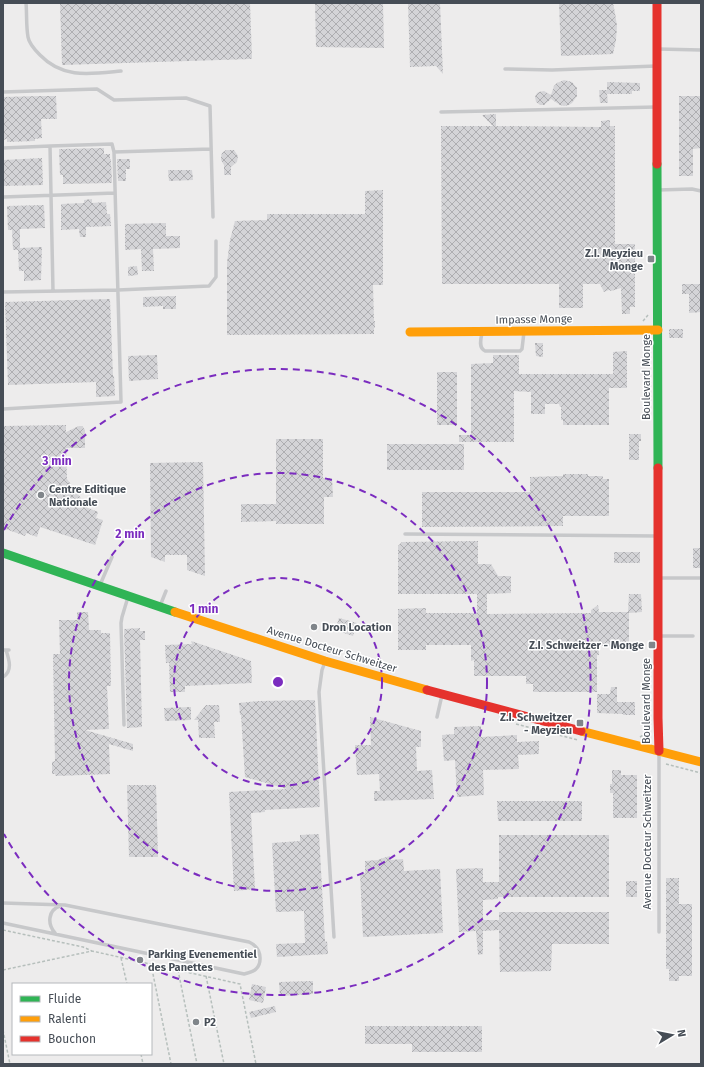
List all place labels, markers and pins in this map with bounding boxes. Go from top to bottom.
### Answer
place label: Z.I. Meyzieu Monge [585,247,643,273]
marker: Z.I. Meyzieu Monge [646,254,656,264]
place label: Centre Editique Nationale [49,483,126,509]
marker: Centre Editique Nationale [36,490,46,500]
place label: Dron Location [322,621,392,634]
marker: Dron Location [309,622,319,632]
place label: Z.I. Schweitzer - Monge [529,639,644,652]
marker: Z.I. Schweitzer - Monge [647,640,657,650]
centre of rings [271,675,285,689]
place label: Z.I. Schweitzer - Meyzieu [500,711,573,737]
marker: Z.I. Schweitzer - Meyzieu [575,718,585,728]
place label: Parking Evenementiel des Panettes [148,948,257,974]
marker: Parking Evenementiel des Panettes [135,955,145,965]
place label: P2 [204,1016,216,1029]
marker: P2 [191,1017,201,1027]

